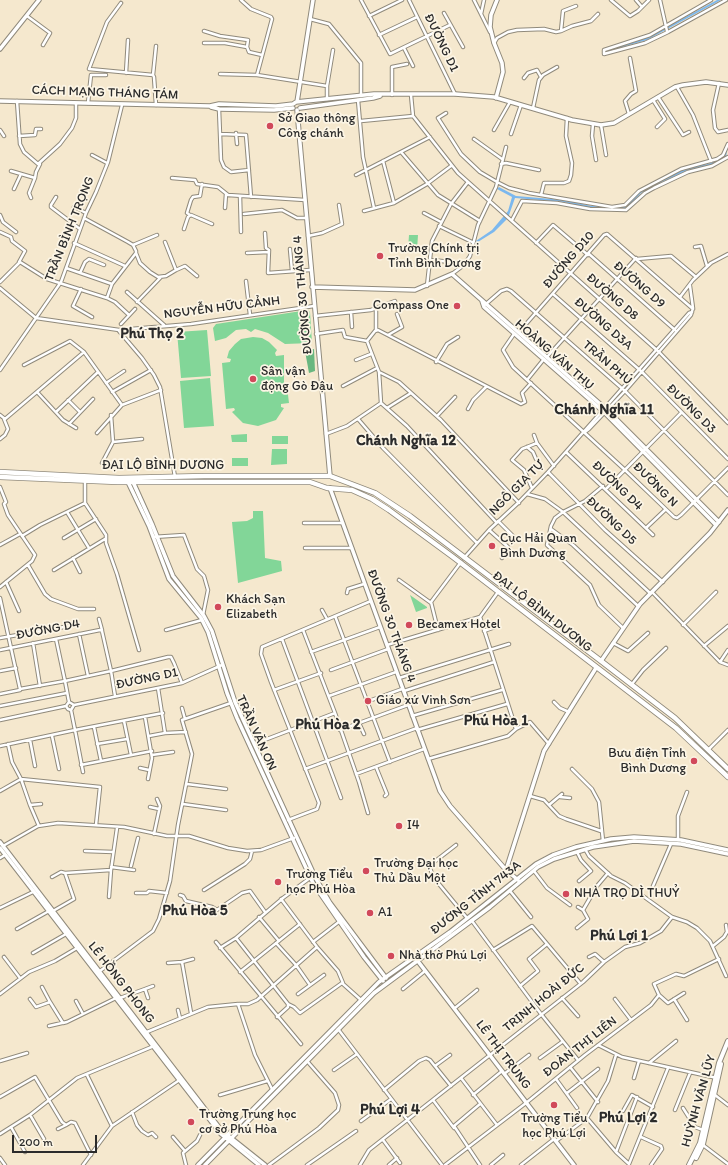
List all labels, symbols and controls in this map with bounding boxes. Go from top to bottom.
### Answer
street label: ĐƯỜNG D1 [420,11,462,75]
street label: CÁCH MẠNG THÁNG TÁM [31,83,179,103]
place label: Sở Giao thông Công chánh [278,111,355,142]
marker: Sở Giao thông Công chánh [265,121,275,131]
street label: TRẦN BÌNH TRỌNG [42,174,98,284]
street label: ĐƯỜNG D10 [540,228,598,292]
street label: ĐƯỜNG 30 THÁNG 4 [290,235,316,355]
place label: Trường Chính trị Tỉnh Bình Dương [388,241,481,272]
marker: Trường Chính trị Tỉnh Bình Dương [375,251,385,261]
street label: ĐƯỜNG D9 [610,258,668,312]
street label: ĐƯỜNG D8 [583,270,641,324]
street label: NGUYỄN HỮU CẢNH [163,293,281,323]
street label: ĐƯỜNG D3A [571,294,635,354]
place label: Compass One [373,298,449,314]
marker: Compass One [452,301,462,311]
street label: HOÀNG VĂN THỤ [511,316,597,394]
district label: Phú Thọ 2 [120,325,184,343]
street label: TRẦN PHÚ [579,337,635,389]
place label: Sân vận động Gò Đậu [261,364,333,395]
marker: Sân vận động Gò Đậu [248,374,258,384]
street label: ĐƯỜNG D3 [663,381,719,437]
district label: Chánh Nghĩa 11 [554,401,654,419]
district label: Chánh Nghĩa 12 [356,432,456,450]
street label: NGÔ GIA TỰ [486,457,548,519]
street label: ĐẠI LỘ BÌNH DƯƠNG [102,458,224,474]
street label: ĐƯỜNG D4 [588,458,646,514]
street label: ĐƯỜNG N [629,459,681,511]
street label: ĐƯỜNG D5 [582,494,640,548]
place label: Cục Hải Quan Bình Dương [500,531,577,562]
marker: Cục Hải Quan Bình Dương [487,541,497,551]
street label: ĐƯỜNG 30 THÁNG 4 [363,567,419,685]
street label: ĐẠI LỘ BÌNH DƯƠNG [489,568,595,656]
place label: Khách Sạn Elizabeth [226,592,285,623]
marker: Khách Sạn Elizabeth [213,602,223,612]
street label: ĐƯỜNG D4 [15,616,81,644]
place label: Becamex Hotel [417,617,501,633]
marker: Becamex Hotel [404,620,414,630]
street label: ĐƯỜNG D1 [115,665,179,693]
street label: TRẦN VĂN ƠN [232,693,280,773]
place label: Giáo xứ Vinh Sơn [376,693,471,709]
marker: Giáo xứ Vinh Sơn [363,696,373,706]
district label: Phú Hòa 1 [464,712,528,730]
district label: Phú Hòa 2 [295,716,361,734]
place label: Bưu điện Tỉnh Bình Dương [608,746,686,777]
marker: Bưu điện Tỉnh Bình Dương [689,756,699,766]
place label: I4 [407,818,420,834]
marker: I4 [394,821,404,831]
place label: Trường Đại học Thủ Dầu Một [374,856,458,887]
street label: ĐƯỜNG TỈNH 743A [428,858,524,938]
marker: Trường Đại học Thủ Dầu Một [361,866,371,876]
place label: Trường Tiểu học Phú Hòa [286,867,355,898]
marker: Trường Tiểu học Phú Hòa [273,877,283,887]
place label: NHÀ TRỌ DÌ THUỶ [574,886,679,902]
marker: NHÀ TRỌ DÌ THUỶ [561,889,571,899]
district label: Phú Hòa 5 [162,902,228,920]
place label: A1 [378,905,392,921]
marker: A1 [365,908,375,918]
district label: Phú Lợi 1 [590,927,648,945]
street label: LÊ HỒNG PHONG [84,939,158,1027]
place label: Nhà thờ Phú Lợi [399,948,487,964]
marker: Nhà thờ Phú Lợi [386,951,396,961]
street label: TRỊNH HOÀI ĐỨC [500,960,588,1036]
street label: ĐOÀN THỊ LIÊN [540,1013,620,1081]
street label: LÊ THỊ TRUNG [472,1017,534,1093]
street label: HUỲNH VĂN LŨY [678,1053,720,1149]
marker: Trường Tiểu học Phú Lợi [549,1100,559,1110]
district label: Phú Lợi 4 [360,1101,420,1119]
place label: Trường Trung học cơ sở Phú Hòa [199,1107,297,1138]
district label: Phú Lợi 2 [599,1109,657,1127]
place label: Trường Tiểu học Phú Lợi [521,1111,587,1142]
marker: Trường Trung học cơ sở Phú Hòa [186,1117,196,1127]
scale bar [14,1127,99,1153]
text: 200 m [19,1135,53,1149]

